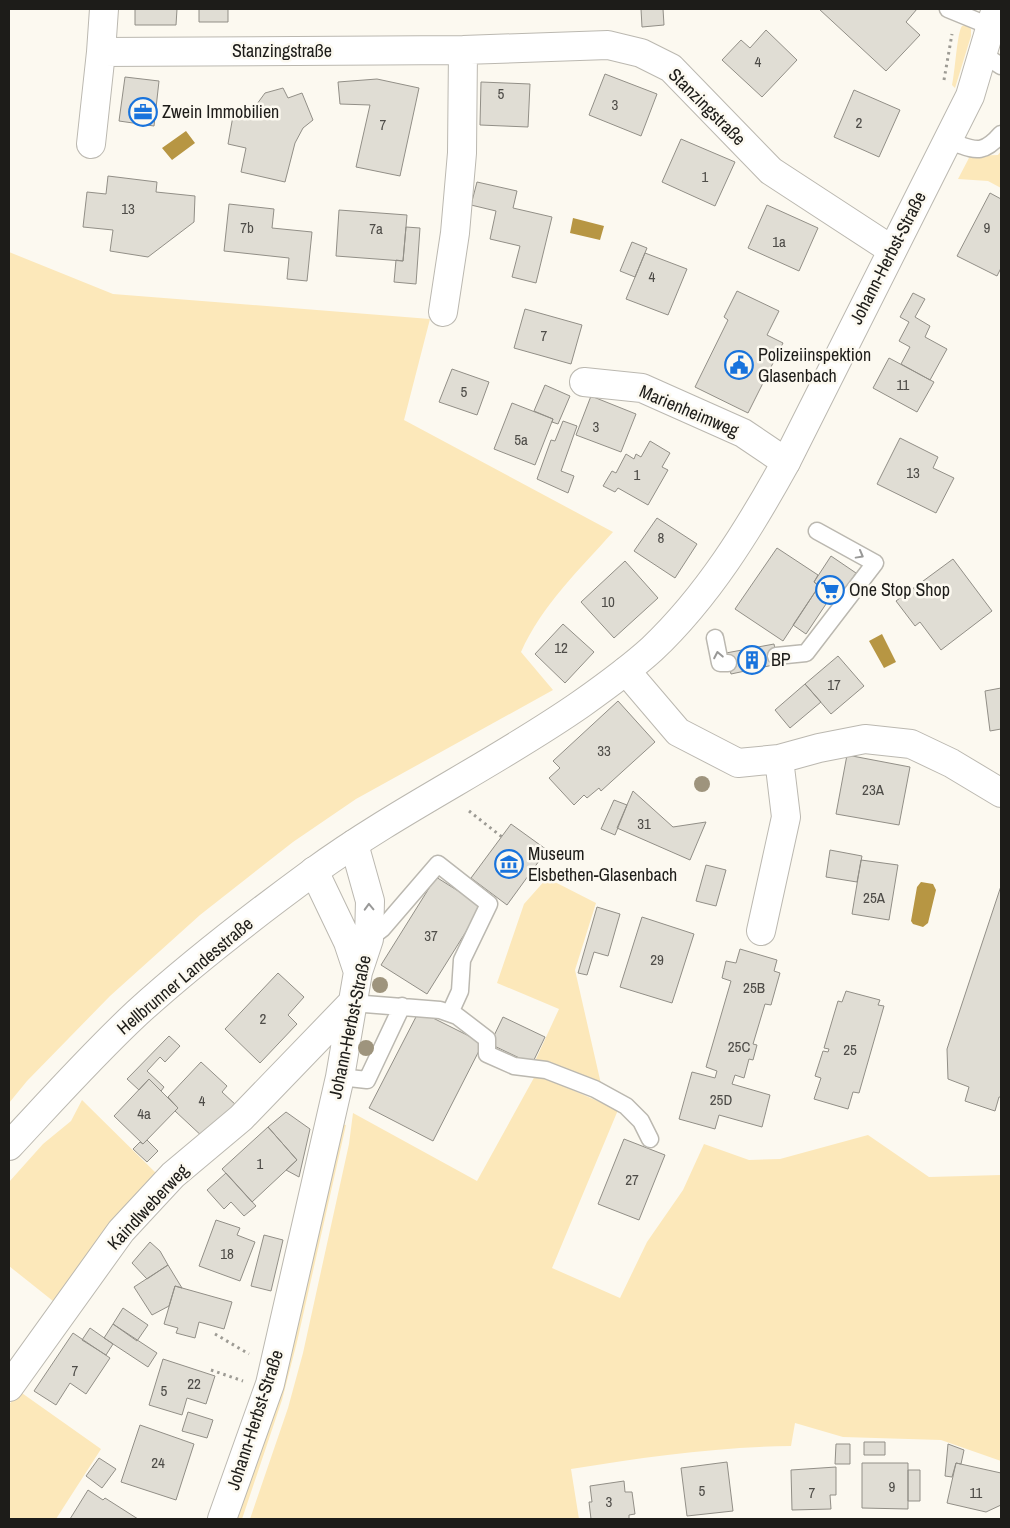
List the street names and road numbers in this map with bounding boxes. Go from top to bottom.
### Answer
street label: Stanzingstraße [232,38,332,63]
street label: Stanzingstraße [663,62,752,151]
street label: Johann-Herbst-Straße [843,187,932,328]
street label: Marienheimweg [636,378,744,443]
street label: Hellbrunner Landesstraße [111,911,258,1040]
street label: Johann-Herbst-Straße [322,953,377,1101]
street label: Kaindlweberweg [101,1158,195,1255]
street label: Johann-Herbst-Straße [220,1347,289,1493]

